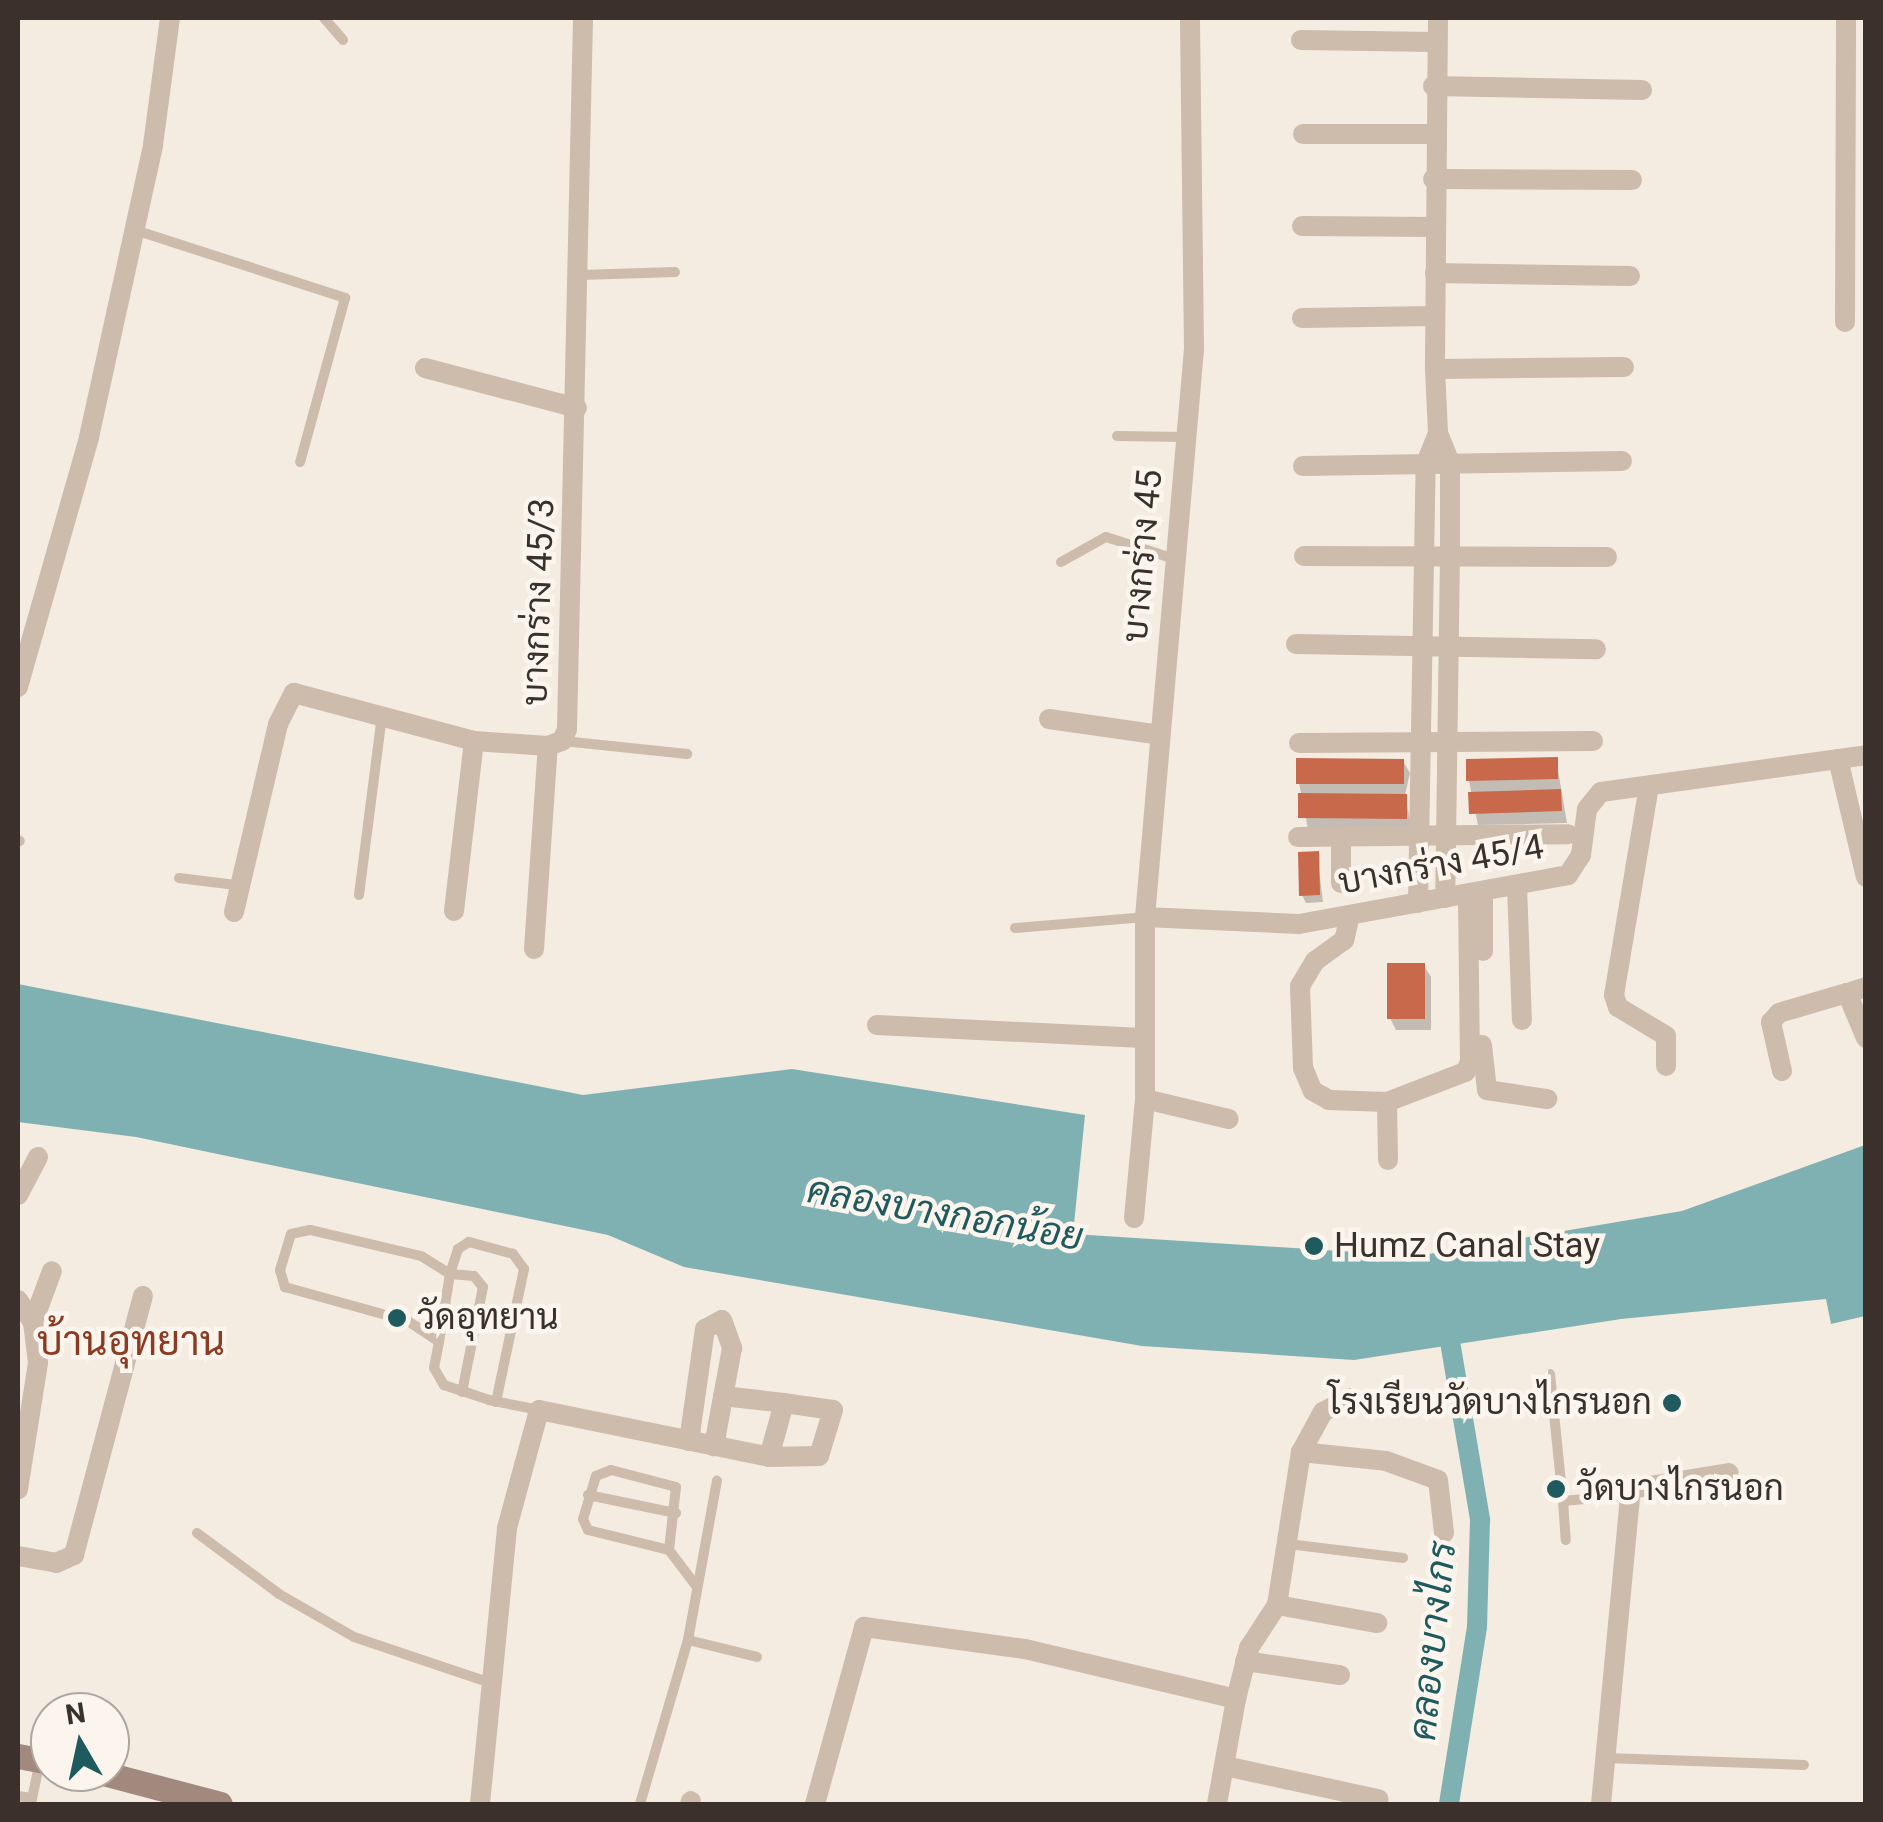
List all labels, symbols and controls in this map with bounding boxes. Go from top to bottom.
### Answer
street label: บางกร่าง 45 [1115,468,1171,644]
street label: บางกร่าง 45/3 [514,498,564,706]
street label: บางกร่าง 45/4 [1335,826,1547,904]
water label: คลองบางกอกน้อย [804,1167,1086,1261]
place label: Humz Canal Stay [1334,1225,1600,1267]
marker: Humz Canal Stay [1303,1235,1325,1257]
place label: วัดอุทยาน [417,1297,558,1339]
marker: วัดอุทยาน [386,1307,408,1329]
district label: บ้านอุทยาน [37,1318,225,1366]
place label: โรงเรียนวัดบางไกรนอก [1328,1382,1652,1424]
marker: โรงเรียนวัดบางไกรนอก [1661,1392,1683,1414]
place label: วัดบางไกรนอก [1576,1468,1784,1510]
marker: วัดบางไกรนอก [1545,1478,1567,1500]
water label: คลองบางไกร [1400,1539,1466,1743]
north arrow [30,1692,130,1792]
text: N [63,1696,88,1732]

